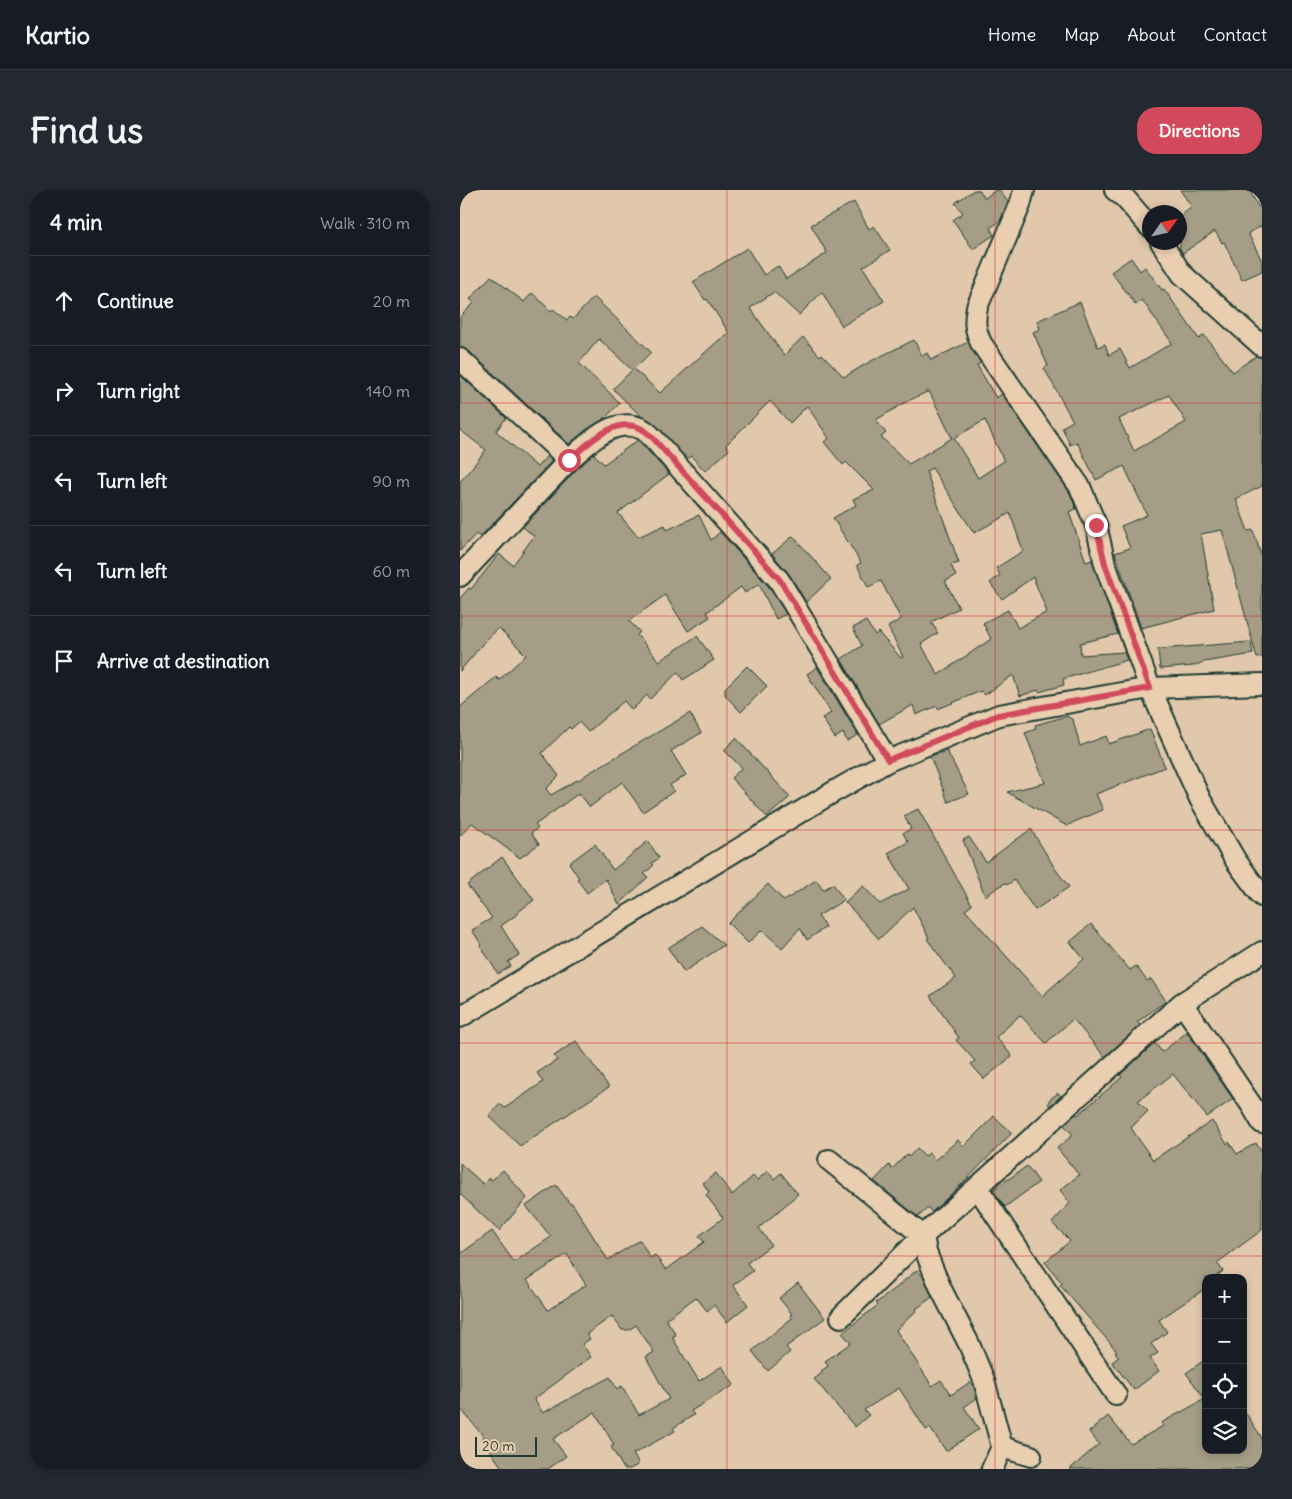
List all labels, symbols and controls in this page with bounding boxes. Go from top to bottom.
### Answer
text: Kartio [25,20,90,50]
text: Home [988,23,1036,46]
text: Map [1064,23,1099,46]
text: About [1127,23,1175,46]
text: Contact [1203,23,1267,46]
button: Directions [1137,107,1262,154]
text: Find us [30,108,143,152]
north arrow [1142,205,1187,250]
text: 4 min [50,209,102,236]
text: Walk · 310 m [320,213,410,233]
icon: ahead [50,287,78,315]
text: Continue [97,289,174,313]
text: 20 m [373,291,410,311]
icon: right [50,377,78,405]
text: Turn right [97,379,180,403]
text: 140 m [366,381,410,401]
route start [558,449,581,472]
icon: left [50,467,78,495]
text: Turn left [97,469,167,493]
text: 90 m [372,471,410,491]
route end [1085,514,1108,537]
icon: left [50,557,78,585]
text: Turn left [97,559,167,583]
text: 60 m [372,561,410,581]
icon: arrive [50,647,78,675]
text: Arrive at destination [97,649,270,673]
map controls [1202,1274,1247,1454]
button: + [1202,1274,1247,1319]
button: − [1202,1319,1247,1364]
button: locate [1202,1364,1247,1409]
button: layers [1202,1409,1247,1454]
scale bar [475,1434,538,1457]
text: 20 m [482,1437,515,1455]

